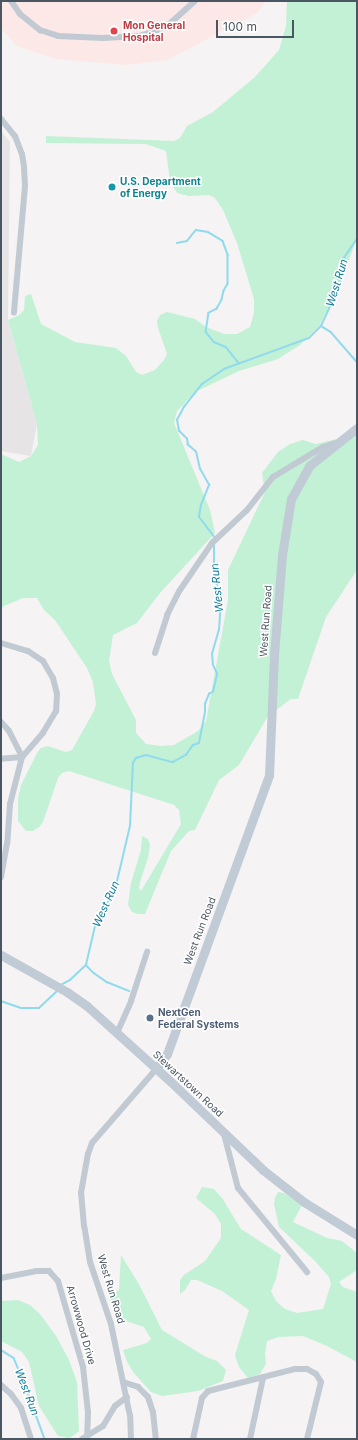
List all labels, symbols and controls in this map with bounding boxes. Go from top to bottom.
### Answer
scale bar [218,12,296,38]
place label: Mon General Hospital [123,19,185,42]
text: 100 m [223,19,257,34]
marker: Mon General Hospital [108,25,120,37]
place label: U.S. Department of Energy [120,175,201,198]
marker: U.S. Department of Energy [107,182,117,192]
water label: West Run [323,258,351,308]
water label: West Run [208,563,226,613]
street label: West Run Road [258,585,274,657]
water label: West Run [90,879,122,929]
street label: West Run Road [182,895,218,967]
place label: NextGen Federal Systems [158,1006,239,1030]
marker: NextGen Federal Systems [145,1013,155,1023]
street label: Stewartstown Road [150,1048,226,1120]
street label: West Run Road [95,1253,127,1325]
street label: Arrowwood Drive [64,1284,98,1366]
water label: West Run [12,1367,42,1417]

